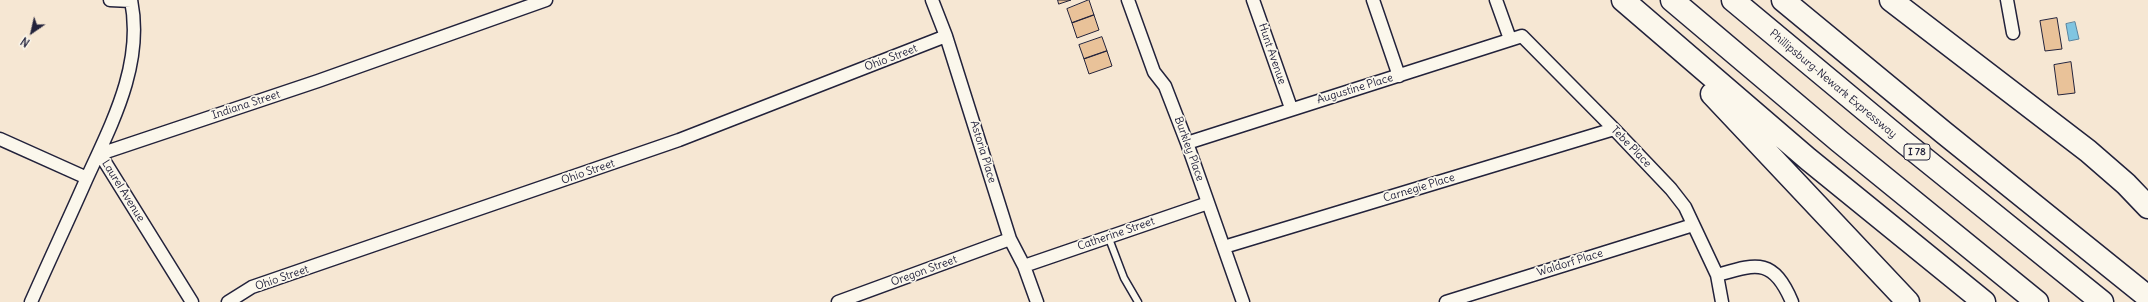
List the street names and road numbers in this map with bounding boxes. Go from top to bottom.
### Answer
street label: Hunt Avenue [1255,22,1289,86]
street label: Phillipsburg-Newark Expressway [1767,27,1899,141]
street label: Ohio Street [863,42,919,74]
street label: Augustine Place [1315,71,1395,107]
street label: Indiana Street [210,88,282,122]
street label: Burkley Place [1171,115,1207,183]
street label: Astoria Place [967,119,999,185]
street label: Tebe Place [1608,124,1654,170]
road number: I 78 [1904,144,1930,160]
street label: Ohio Street [560,157,616,187]
street label: Laurel Avenue [99,158,147,224]
street label: Carnegie Place [1382,171,1456,205]
street label: Catherine Street [1076,215,1156,253]
street label: Waldorf Place [1535,247,1605,279]
street label: Oregon Street [889,253,959,289]
street label: Ohio Street [254,263,310,293]

